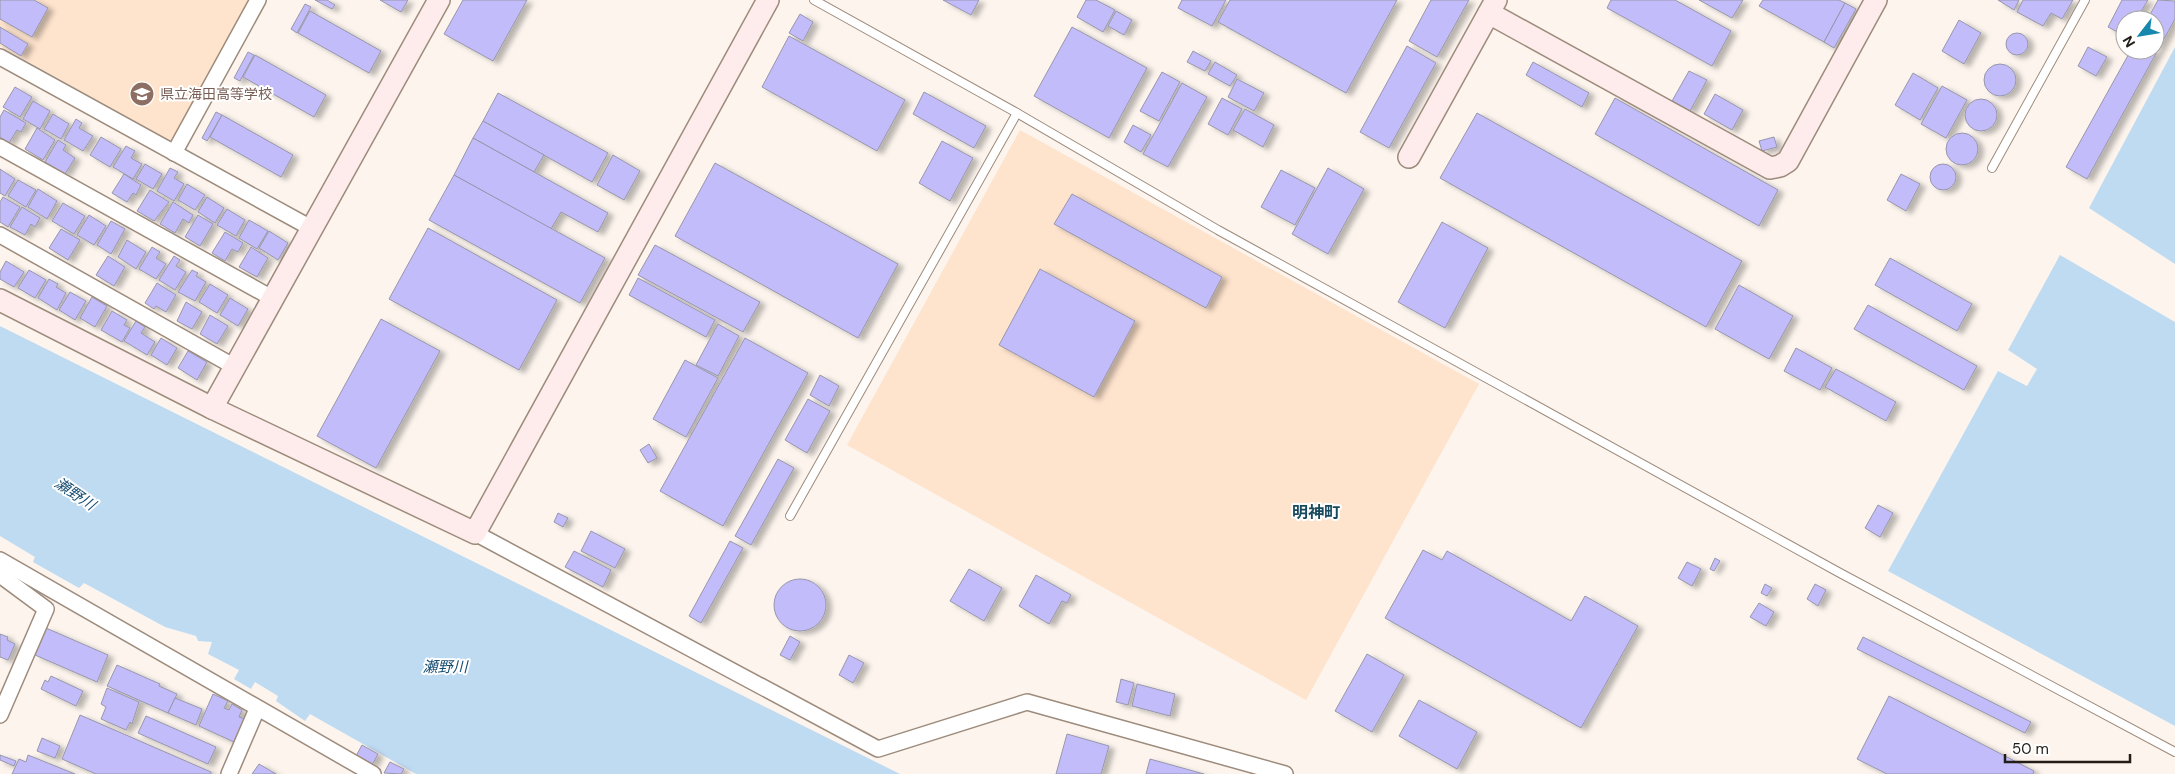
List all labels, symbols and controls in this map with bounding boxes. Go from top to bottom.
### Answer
north arrow [2115,10,2165,60]
text: N [2119,33,2139,51]
school or university icon: 県立海田高等学校 [129,81,155,107]
place label: 県立海田高等学校 [160,85,272,103]
water label: 瀬野川 [51,473,101,516]
district label: 明神町 [1292,502,1340,523]
water label: 瀬野川 [422,657,469,677]
scale bar [2005,732,2130,764]
text: 50 m [2012,739,2049,759]

